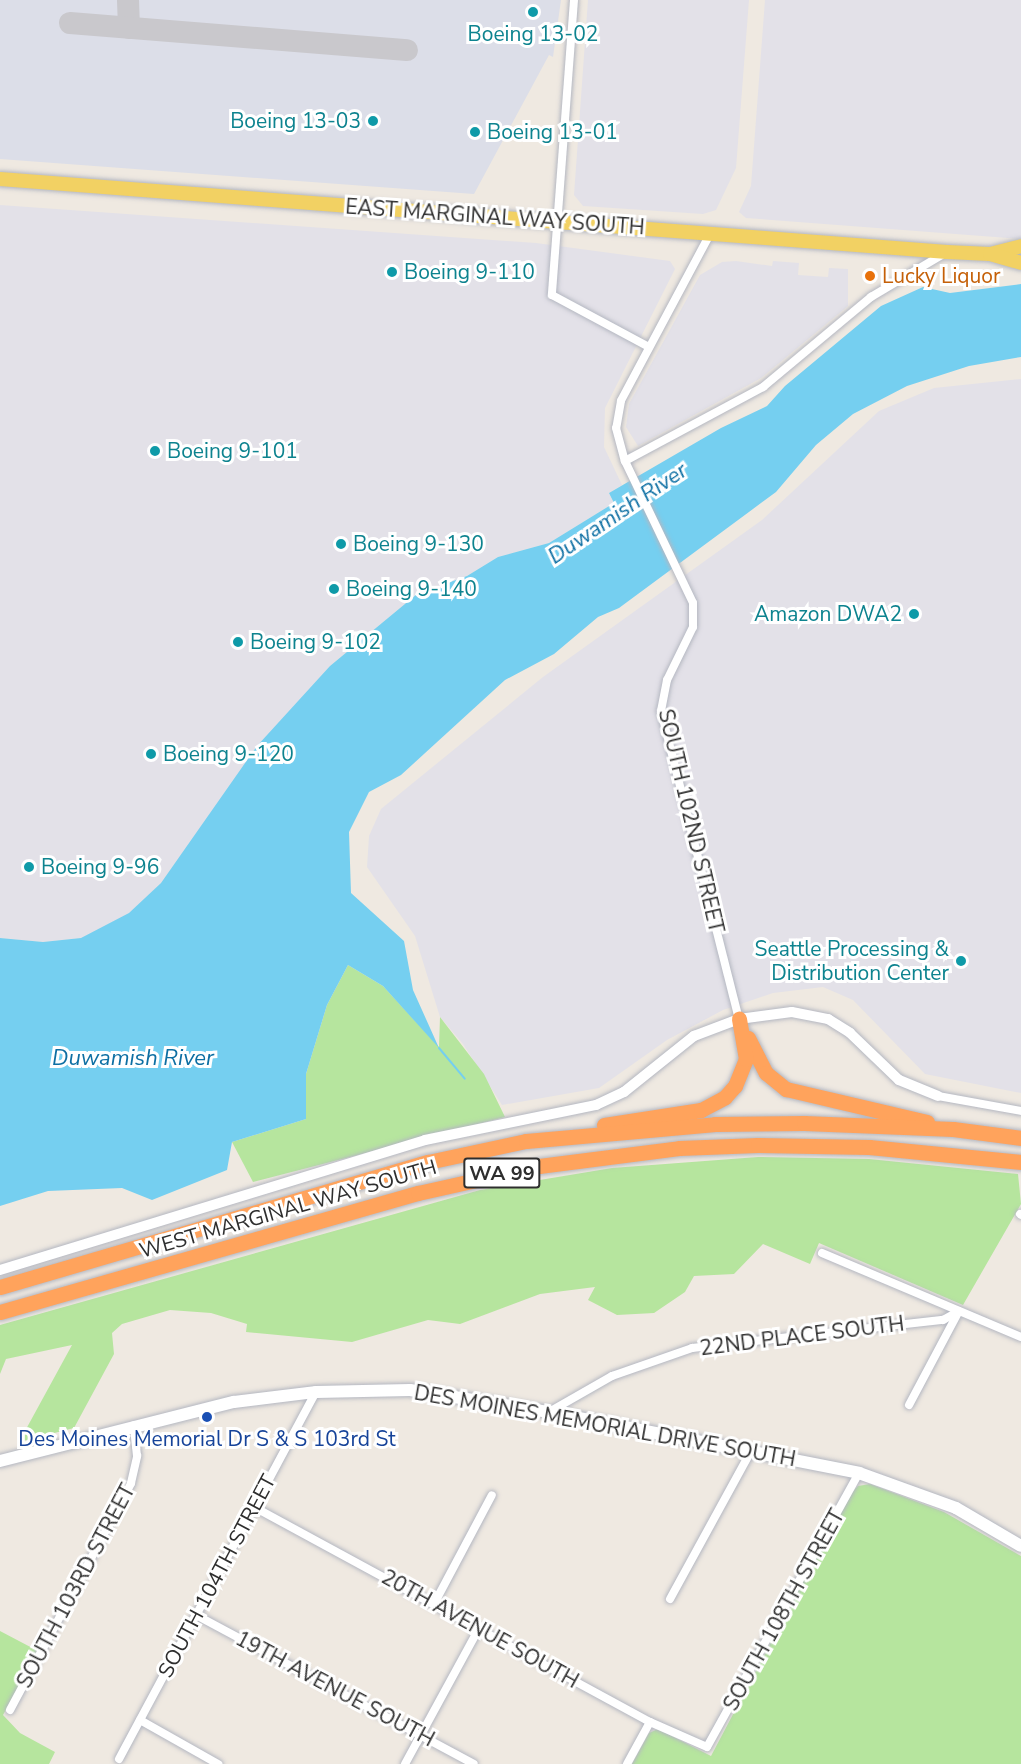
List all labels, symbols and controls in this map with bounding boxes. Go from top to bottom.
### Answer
marker: Boeing 13-02 [526,5,540,19]
place label: Boeing 13-02 [468,21,598,47]
place label: Boeing 13-03 [230,108,361,134]
marker: Boeing 13-03 [366,114,380,128]
place label: Boeing 13-01 [487,119,618,145]
marker: Boeing 13-01 [468,125,482,139]
street label: EAST MARGINAL WAY SOUTH [344,194,646,240]
place label: Boeing 9-110 [404,259,535,285]
place label: Lucky Liquor [882,263,1001,289]
marker: Boeing 9-110 [385,265,399,279]
marker: Lucky Liquor [863,269,877,283]
place label: Boeing 9-101 [167,438,298,464]
marker: Boeing 9-101 [148,444,162,458]
water label: Duwamish River [544,458,692,570]
place label: Boeing 9-130 [353,531,484,557]
marker: Boeing 9-130 [334,537,348,551]
place label: Boeing 9-140 [346,576,477,602]
marker: Boeing 9-140 [327,582,341,596]
place label: Amazon DWA2 [754,601,902,627]
marker: Amazon DWA2 [907,607,921,621]
place label: Boeing 9-102 [250,629,381,655]
marker: Boeing 9-102 [231,635,245,649]
street label: SOUTH 102ND STREET [653,707,729,935]
place label: Boeing 9-120 [163,741,294,767]
marker: Boeing 9-120 [144,747,158,761]
place label: Boeing 9-96 [41,854,159,880]
marker: Boeing 9-96 [22,860,36,874]
place label: Seattle Processing & Distribution Center [755,936,949,986]
marker: Seattle Processing & Distribution Center [954,954,968,968]
water label: Duwamish River [52,1046,214,1072]
street label: WEST MARGINAL WAY SOUTH [136,1154,440,1264]
road number: WA 99 [463,1156,541,1190]
street label: 22ND PLACE SOUTH [698,1311,906,1361]
street label: DES MOINES MEMORIAL DRIVE SOUTH [412,1380,798,1472]
marker: Des Moines Memorial Dr S & S 103rd St [200,1410,214,1424]
place label: Des Moines Memorial Dr S & S 103rd St [18,1426,396,1452]
street label: SOUTH 104TH STREET [153,1470,281,1682]
street label: SOUTH 103RD STREET [12,1480,140,1692]
street label: SOUTH 108TH STREET [718,1505,850,1715]
street label: 20TH AVENUE SOUTH [377,1564,583,1694]
street label: 19TH AVENUE SOUTH [231,1626,439,1752]

